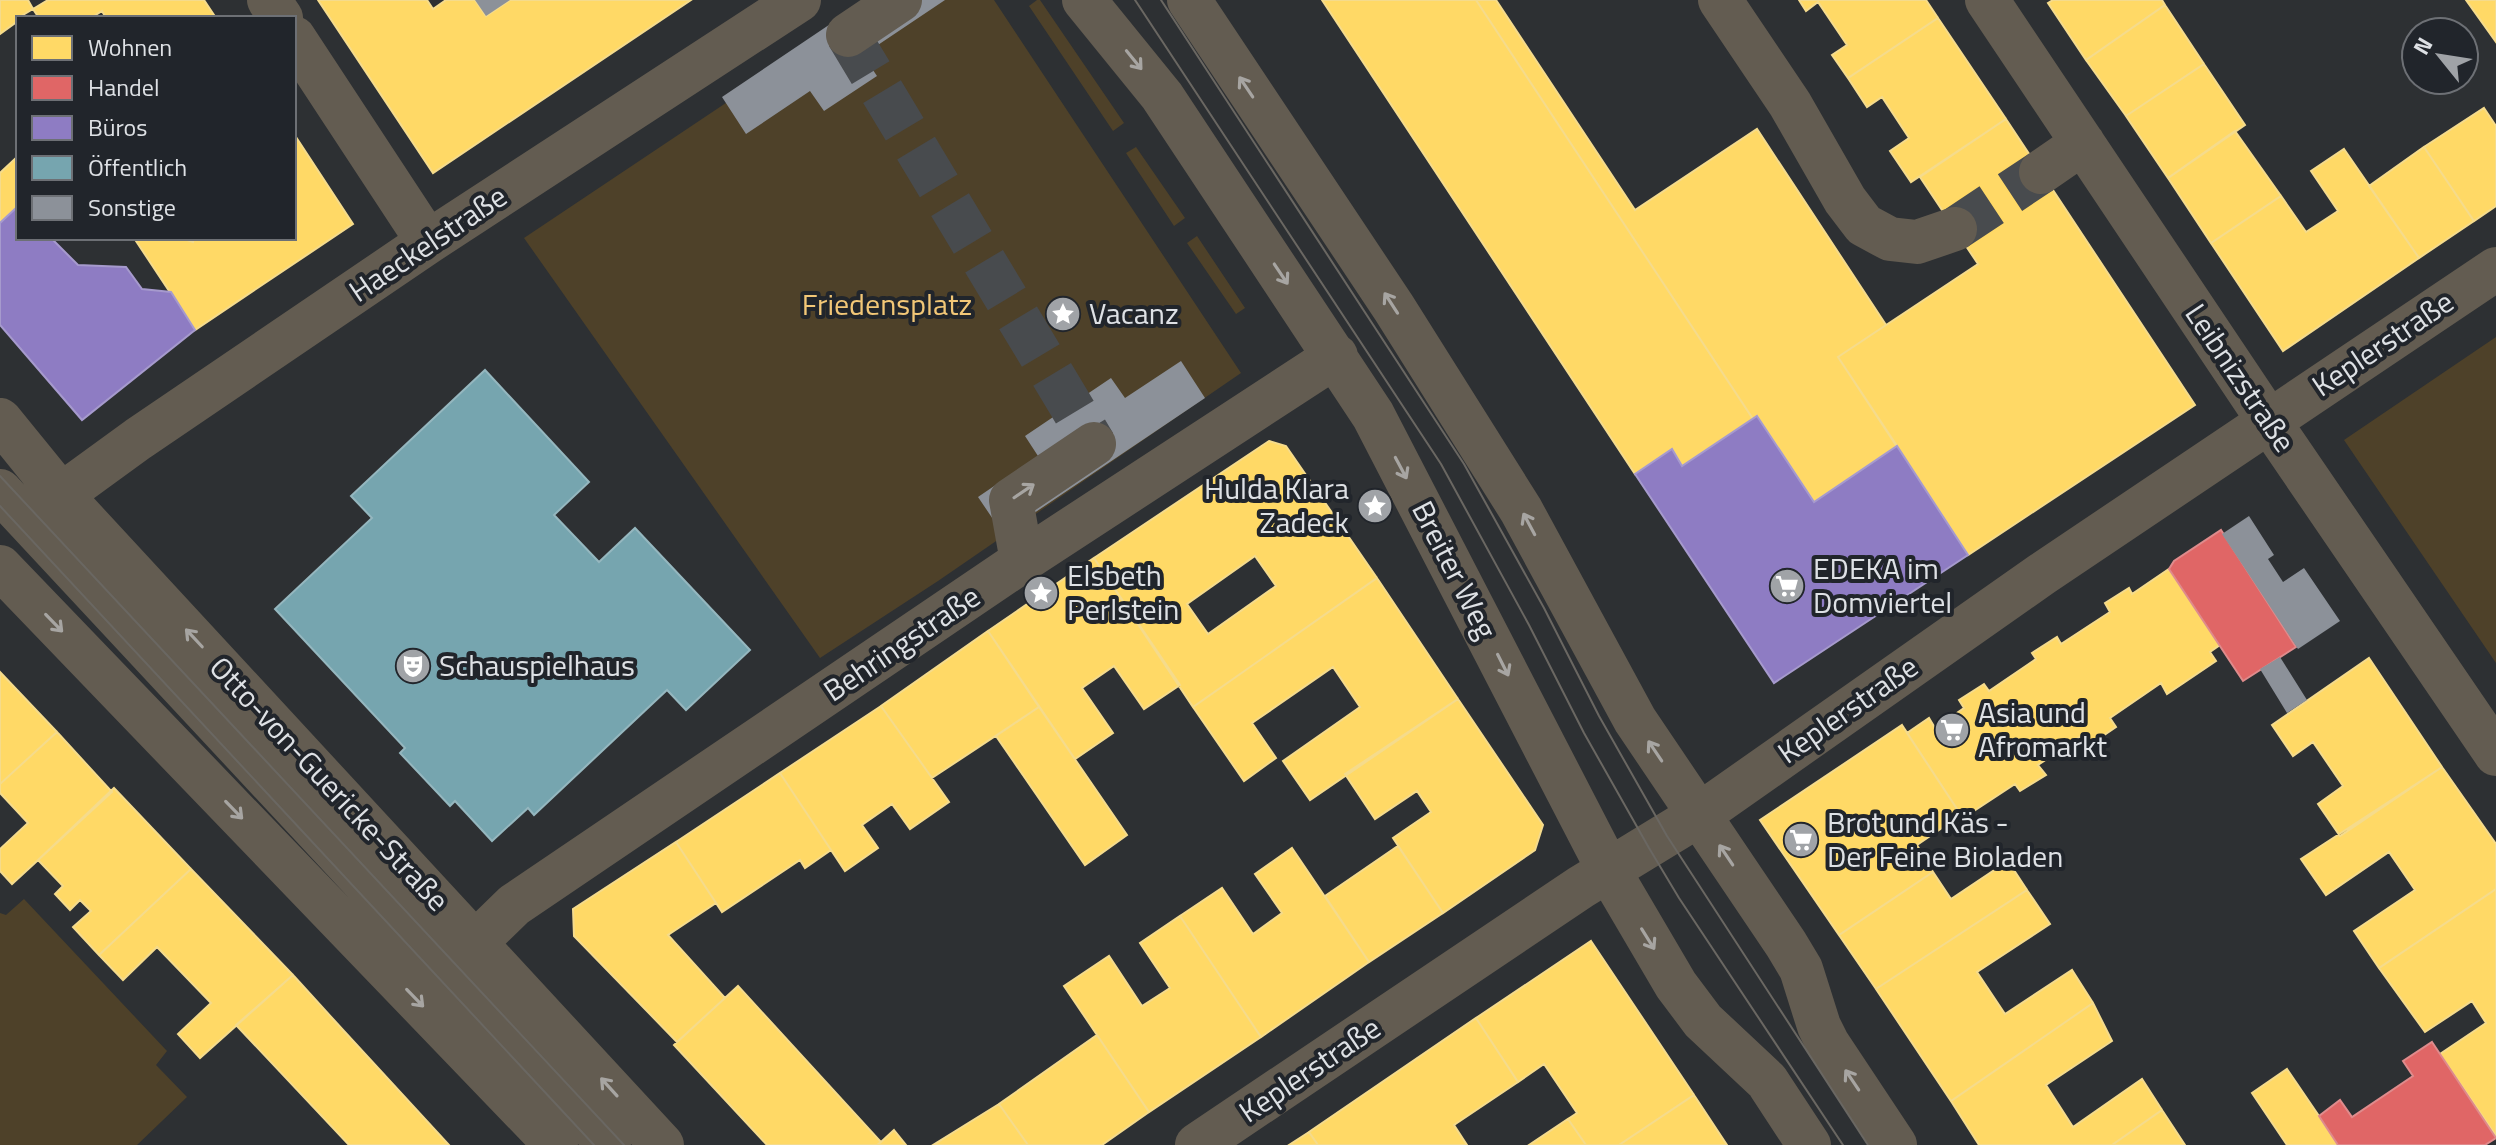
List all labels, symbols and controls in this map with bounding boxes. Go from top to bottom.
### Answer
legend [16,16,296,240]
north arrow [2400,16,2480,96]
text: Wohnen [88,29,172,65]
text: N [2404,31,2441,61]
one-way arrow [1125,49,1143,70]
text: Handel [88,69,159,105]
one-way arrow [1238,76,1254,99]
text: Büros [88,109,147,145]
text: Öffentlich [88,149,187,185]
street label: Haeckelstraße [339,173,516,313]
text: Sonstige [88,189,176,225]
one-way arrow [1273,262,1289,285]
street label: Keplerstraße [2302,279,2463,408]
park label: Friedensplatz [802,281,972,327]
place label: Vacanz [1089,290,1179,336]
one-way arrow [1383,292,1399,315]
street label: Leibnizstraße [2174,294,2308,461]
place icon: Vacanz [1044,295,1082,333]
one-way arrow [1394,455,1410,479]
place label: Hulda Klara Zadeck [1204,465,1349,545]
one-way arrow [1012,483,1035,499]
place icon: Hulda Klara Zadeck [1356,487,1394,525]
street label: Breiter Weg [1400,493,1509,647]
one-way arrow [1520,512,1536,536]
place label: EDEKA im Domviertel [1813,545,1952,625]
place label: Elsbeth Perlstein [1067,552,1179,632]
supermarket icon: EDEKA im Domviertel [1768,567,1806,605]
street label: Behringstraße [814,574,989,713]
place icon: Elsbeth Perlstein [1022,574,1060,612]
one-way arrow [44,613,63,632]
one-way arrow [186,629,204,649]
place label: Schauspielhaus [439,642,635,688]
street label: Keplerstraße [1768,644,1927,775]
street label: Otto-von-Guericke-Straße [199,645,460,921]
theatre icon: Schauspielhaus [394,647,432,685]
one-way arrow [1496,652,1512,676]
place label: Asia und Afromarkt [1978,689,2107,769]
supermarket icon: Asia und Afromarkt [1933,711,1971,749]
one-way arrow [1647,740,1664,762]
place label: Brot und Käs - Der Feine Bioladen [1827,799,2063,879]
one-way arrow [225,800,244,820]
supermarket icon: Brot und Käs - Der Feine Bioladen [1782,821,1820,859]
one-way arrow [1718,844,1734,866]
one-way arrow [1640,927,1656,950]
one-way arrow [405,988,424,1008]
street label: Keplerstraße [1229,1005,1390,1134]
one-way arrow [1844,1069,1860,1092]
one-way arrow [601,1078,619,1098]

